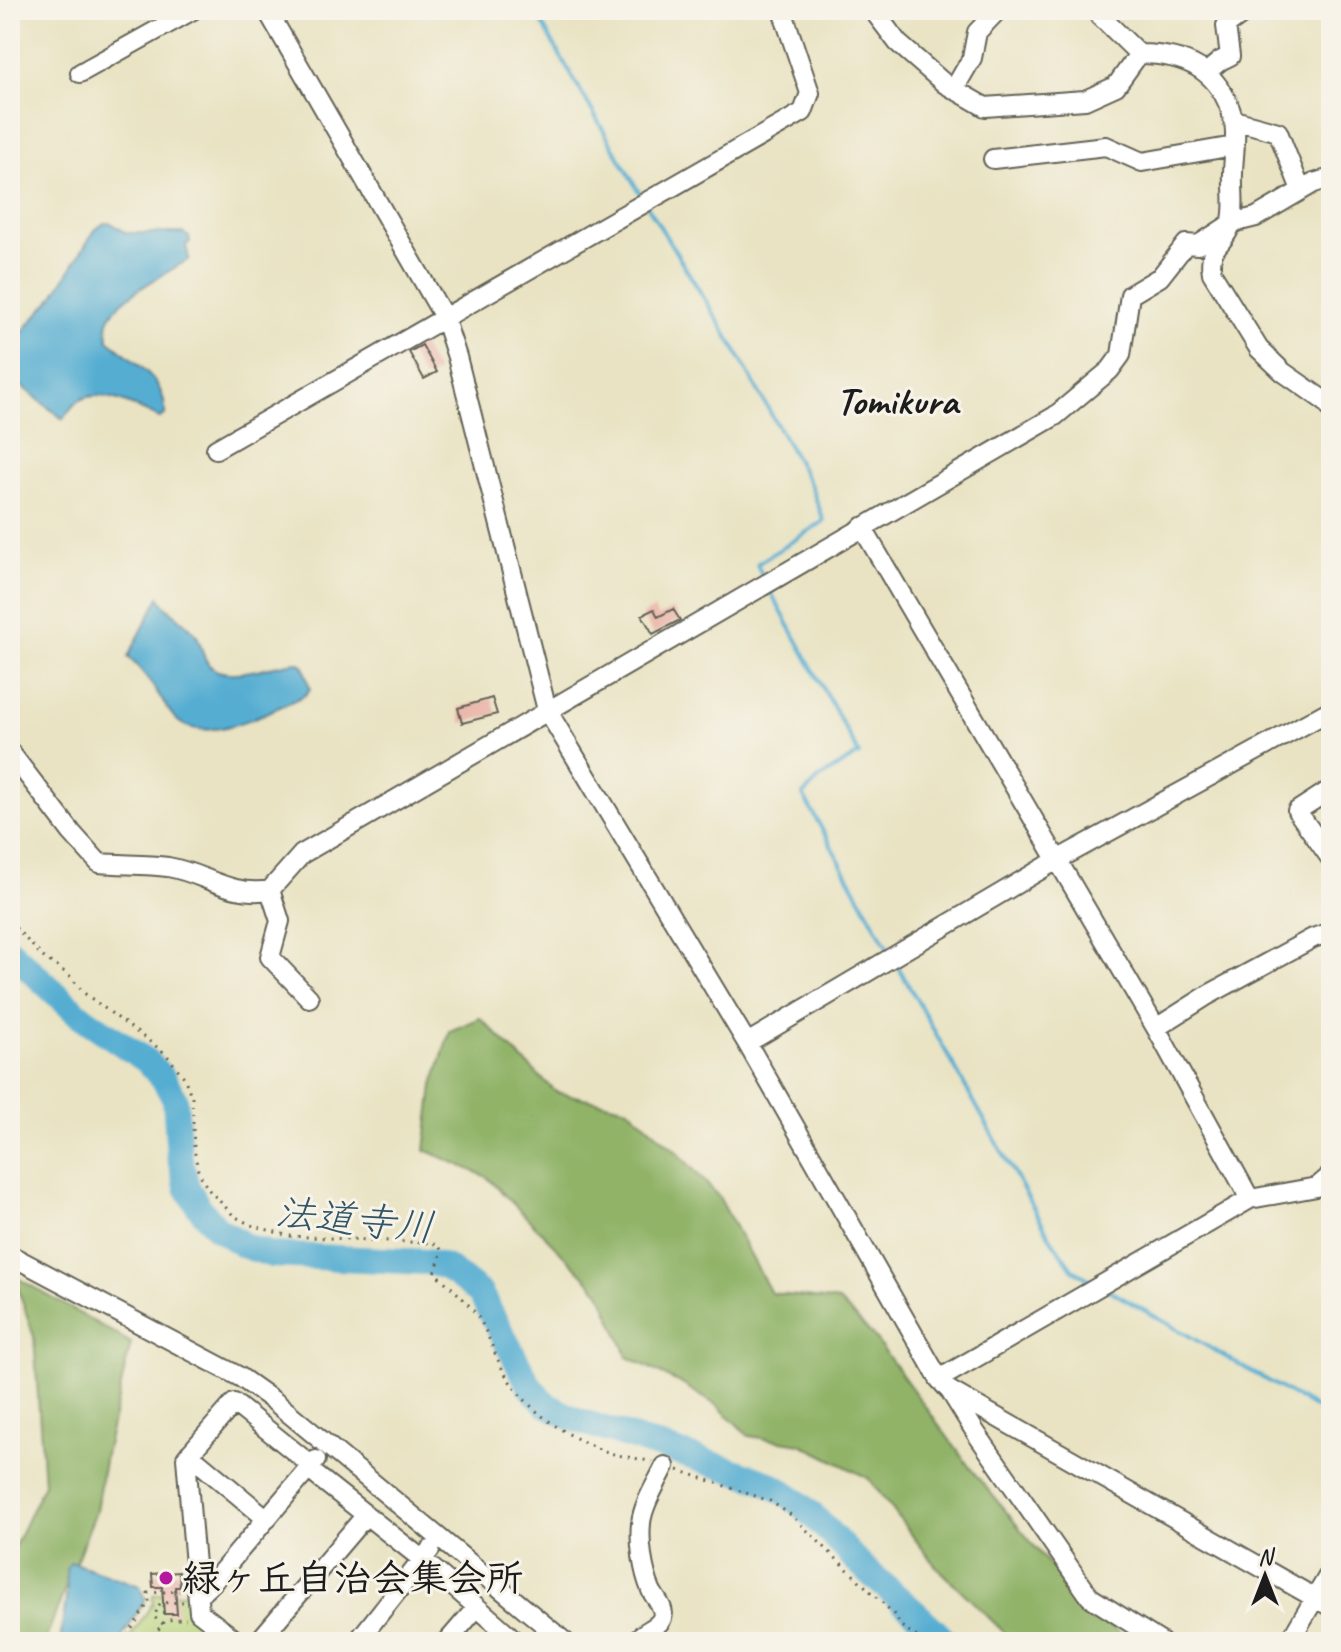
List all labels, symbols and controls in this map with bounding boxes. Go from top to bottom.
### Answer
district label: Tomikura [836,376,961,426]
water label: 法道寺川 [273,1187,437,1253]
north arrow [1225,1536,1305,1616]
text: N [1258,1543,1275,1571]
place label: 緑ヶ丘自治会集会所 [182,1555,524,1602]
marker: 緑ヶ丘自治会集会所 [157,1569,175,1587]

